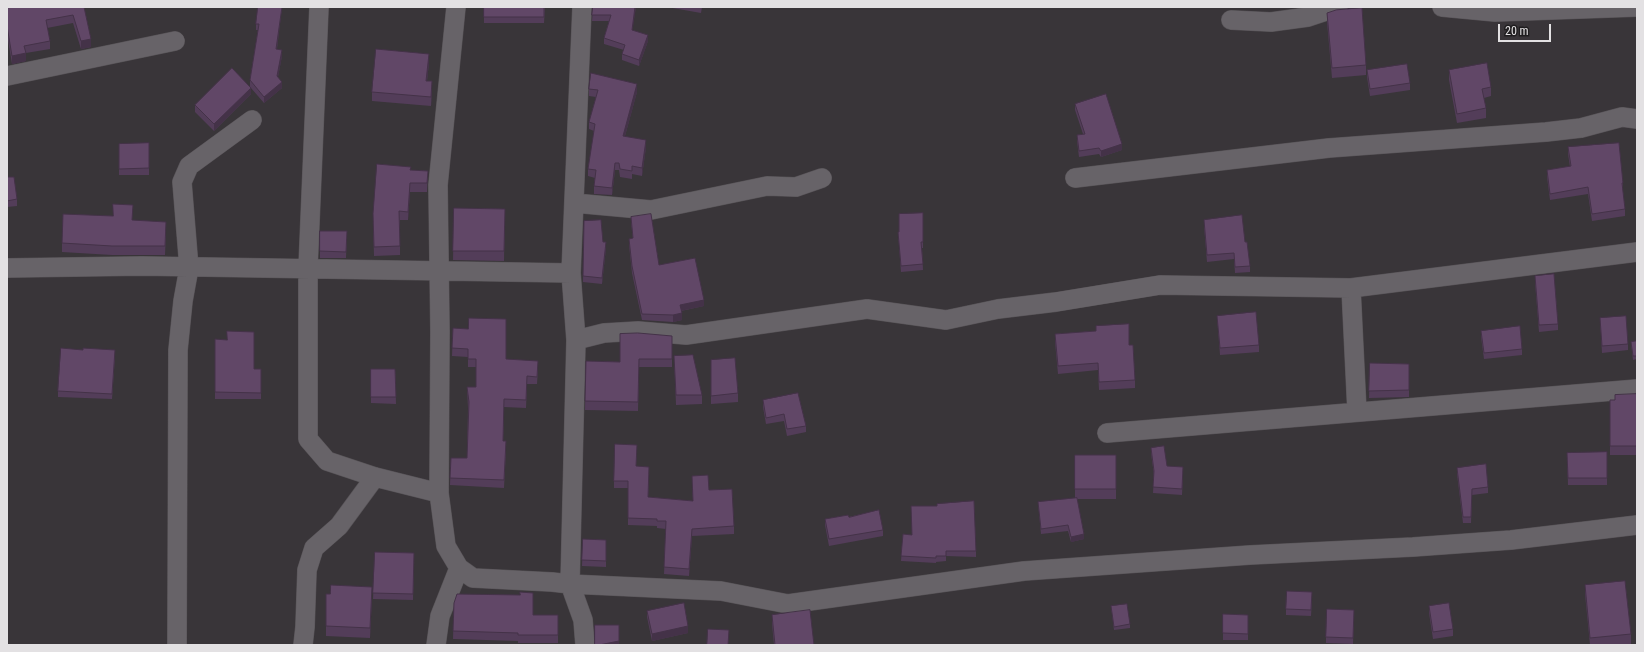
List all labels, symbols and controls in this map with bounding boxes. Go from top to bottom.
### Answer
scale bar [1500,16,1553,42]
text: 20 m [1505,24,1529,38]

